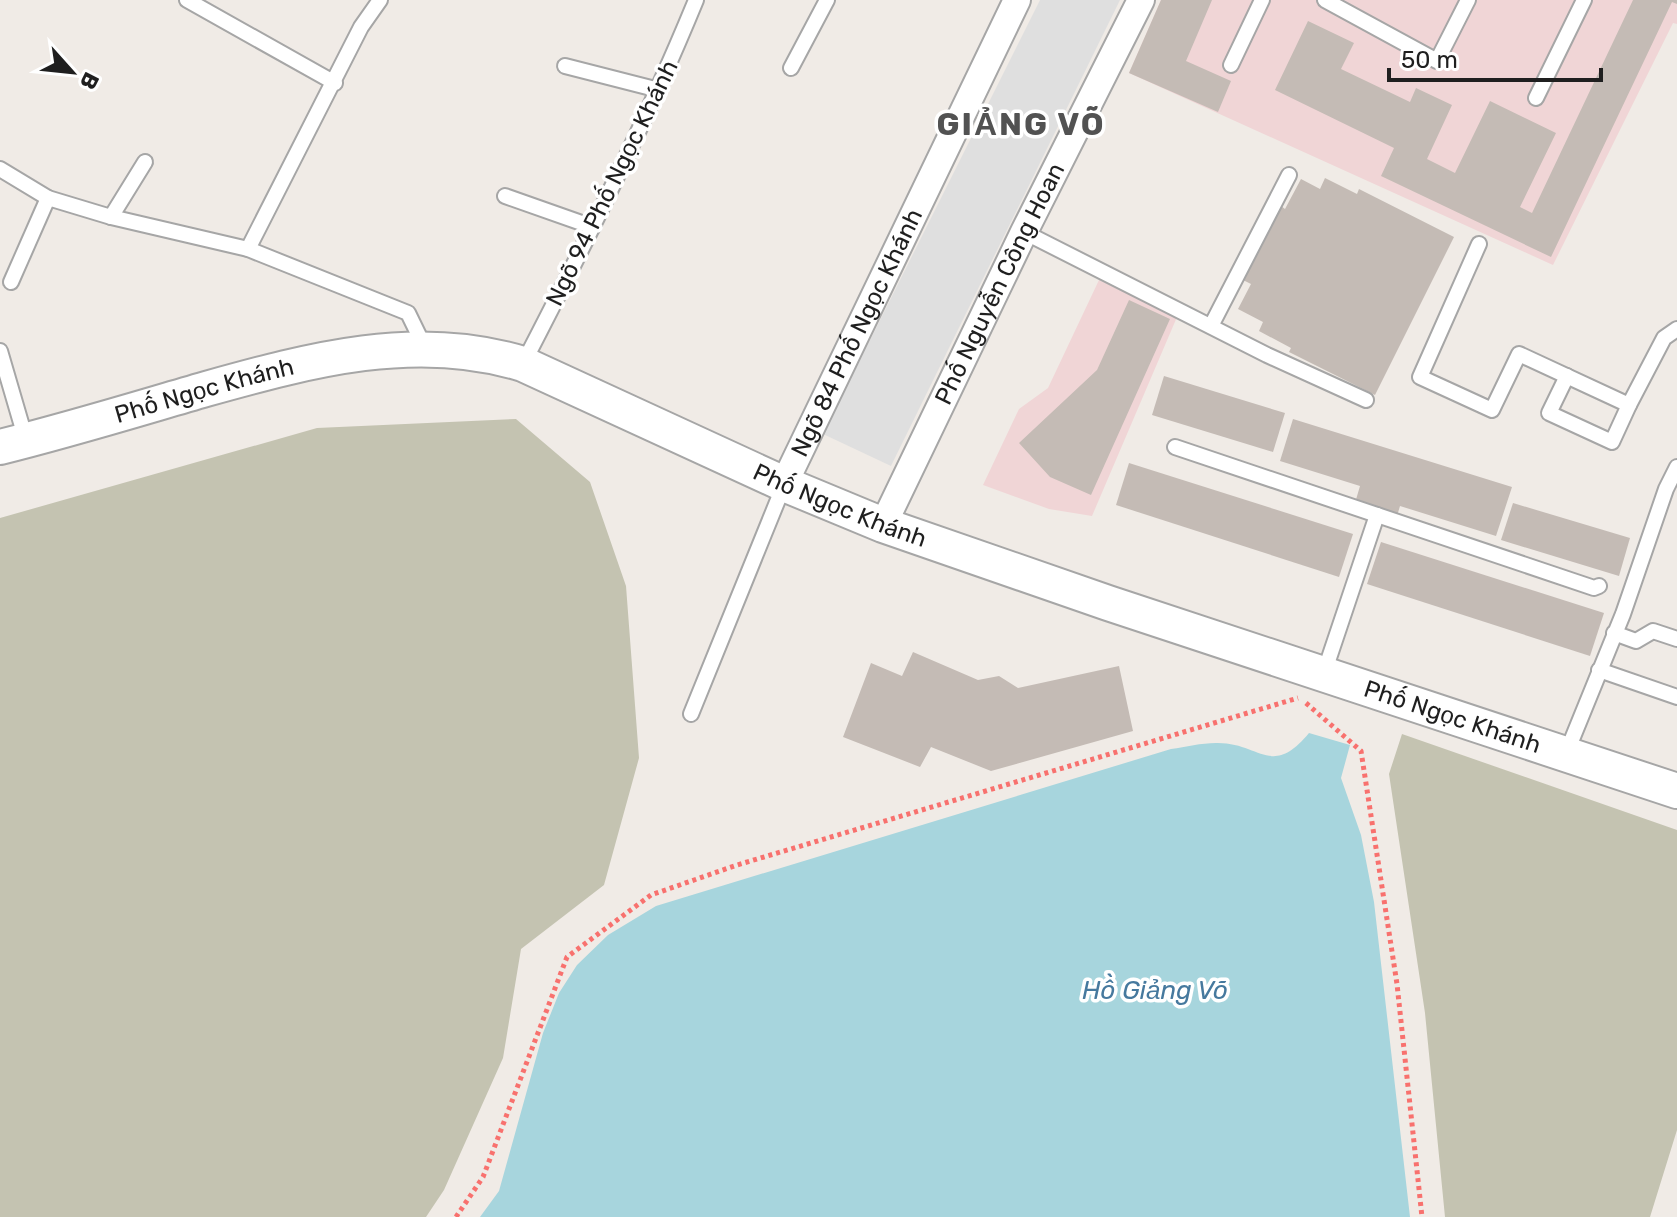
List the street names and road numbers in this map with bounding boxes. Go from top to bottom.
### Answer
street label: Ngõ 94 Phố Ngọc Khánh [538,55,684,310]
street label: Phố Nguyễn Công Hoan [929,158,1070,409]
street label: Ngõ 84 Phố Ngọc Khánh [785,204,928,461]
street label: Phố Ngọc Khánh [111,352,297,429]
street label: Phố Ngọc Khánh [749,458,930,553]
street label: Phố Ngọc Khánh [1360,675,1544,759]

